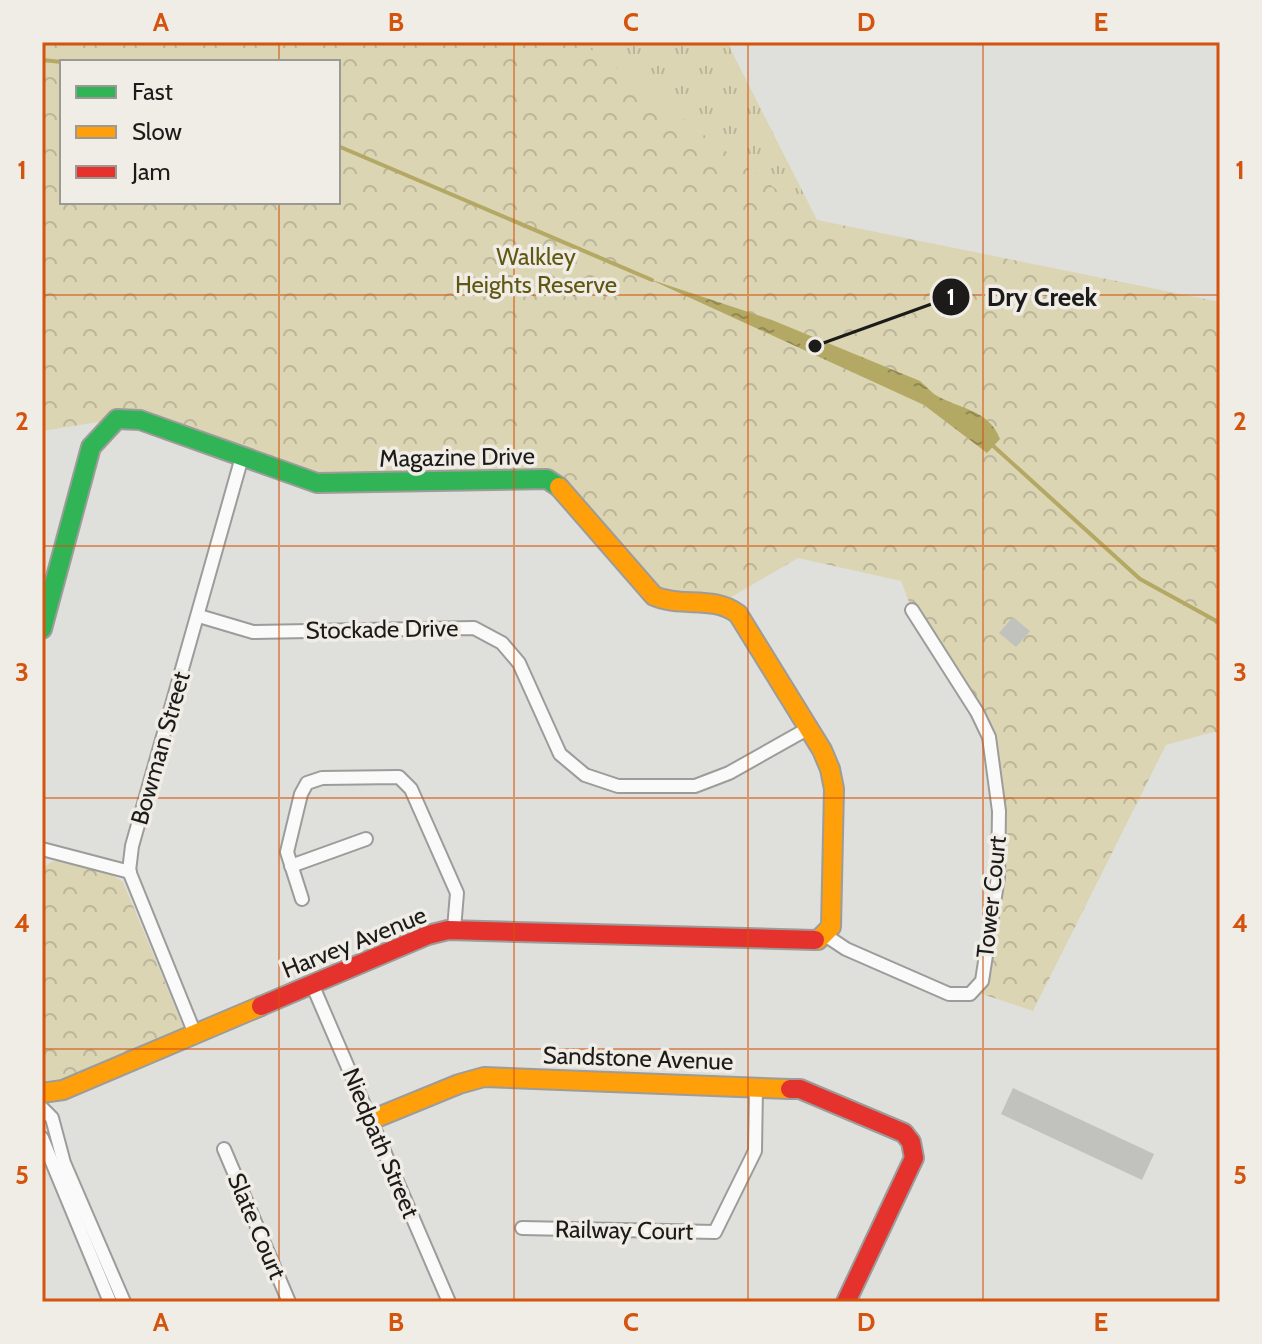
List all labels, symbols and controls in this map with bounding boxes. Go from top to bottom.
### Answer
text: A [153,6,170,38]
text: B [388,6,404,38]
text: C [623,6,639,38]
text: D [857,6,875,38]
text: E [1094,6,1108,38]
legend [60,60,340,204]
text: Fast [132,77,173,106]
text: Slow [132,117,182,146]
text: 1 [17,154,27,186]
text: 1 [1235,154,1245,186]
text: Jam [131,157,170,186]
park label: Walkley Heights Reserve [455,242,617,299]
callout: Dry Creek [931,272,1114,322]
text: Dry Creek [987,281,1098,313]
text: 1 [947,282,955,311]
text: 2 [15,405,29,437]
text: 2 [1233,405,1247,437]
street label: Magazine Drive [379,441,535,473]
street label: Stockade Drive [305,613,459,645]
text: 3 [15,656,29,688]
text: 3 [1233,656,1247,688]
street label: Bowman Street [124,668,196,828]
street label: Tower Court [970,835,1012,959]
street label: Harvey Avenue [278,900,430,984]
text: 4 [14,907,30,939]
text: 4 [1232,907,1248,939]
street label: Sandstone Avenue [542,1040,734,1076]
street label: Niedpath Street [336,1064,426,1222]
text: 5 [15,1159,29,1191]
text: 5 [1233,1159,1247,1191]
street label: Slate Court [222,1169,292,1283]
street label: Railway Court [555,1214,693,1246]
text: A [153,1306,170,1338]
text: B [388,1306,404,1338]
text: C [623,1306,639,1338]
text: D [857,1306,875,1338]
text: E [1094,1306,1108,1338]

